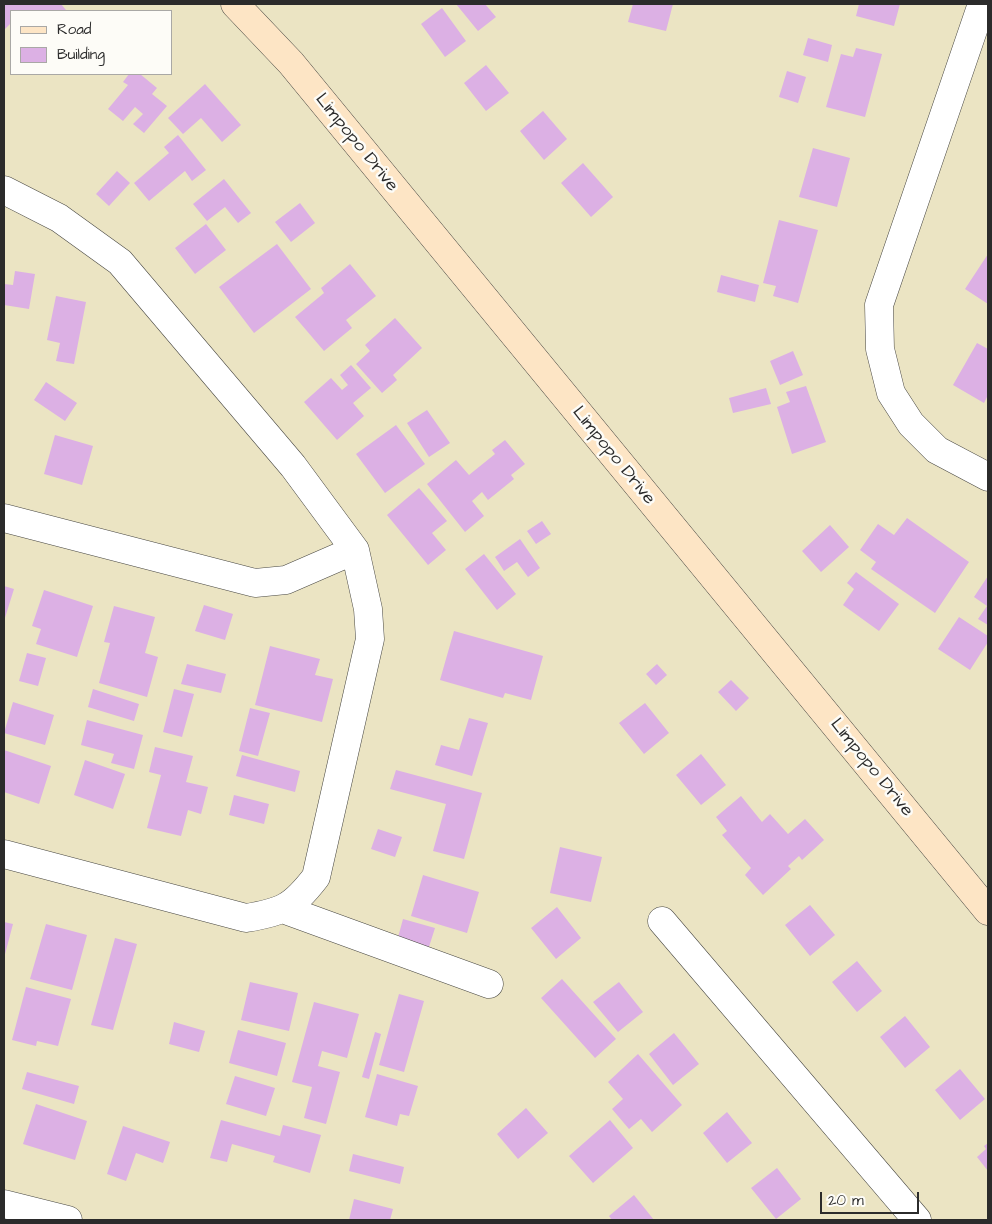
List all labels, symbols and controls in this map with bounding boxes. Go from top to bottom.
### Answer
legend [10,10,172,75]
text: Road [57,19,91,40]
text: Building [57,44,105,65]
street label: Limpopo Drive [310,90,402,196]
street label: Limpopo Drive [567,403,659,509]
street label: Limpopo Drive [825,715,917,821]
scale bar [822,1182,921,1214]
text: 20 m [828,1190,864,1211]

